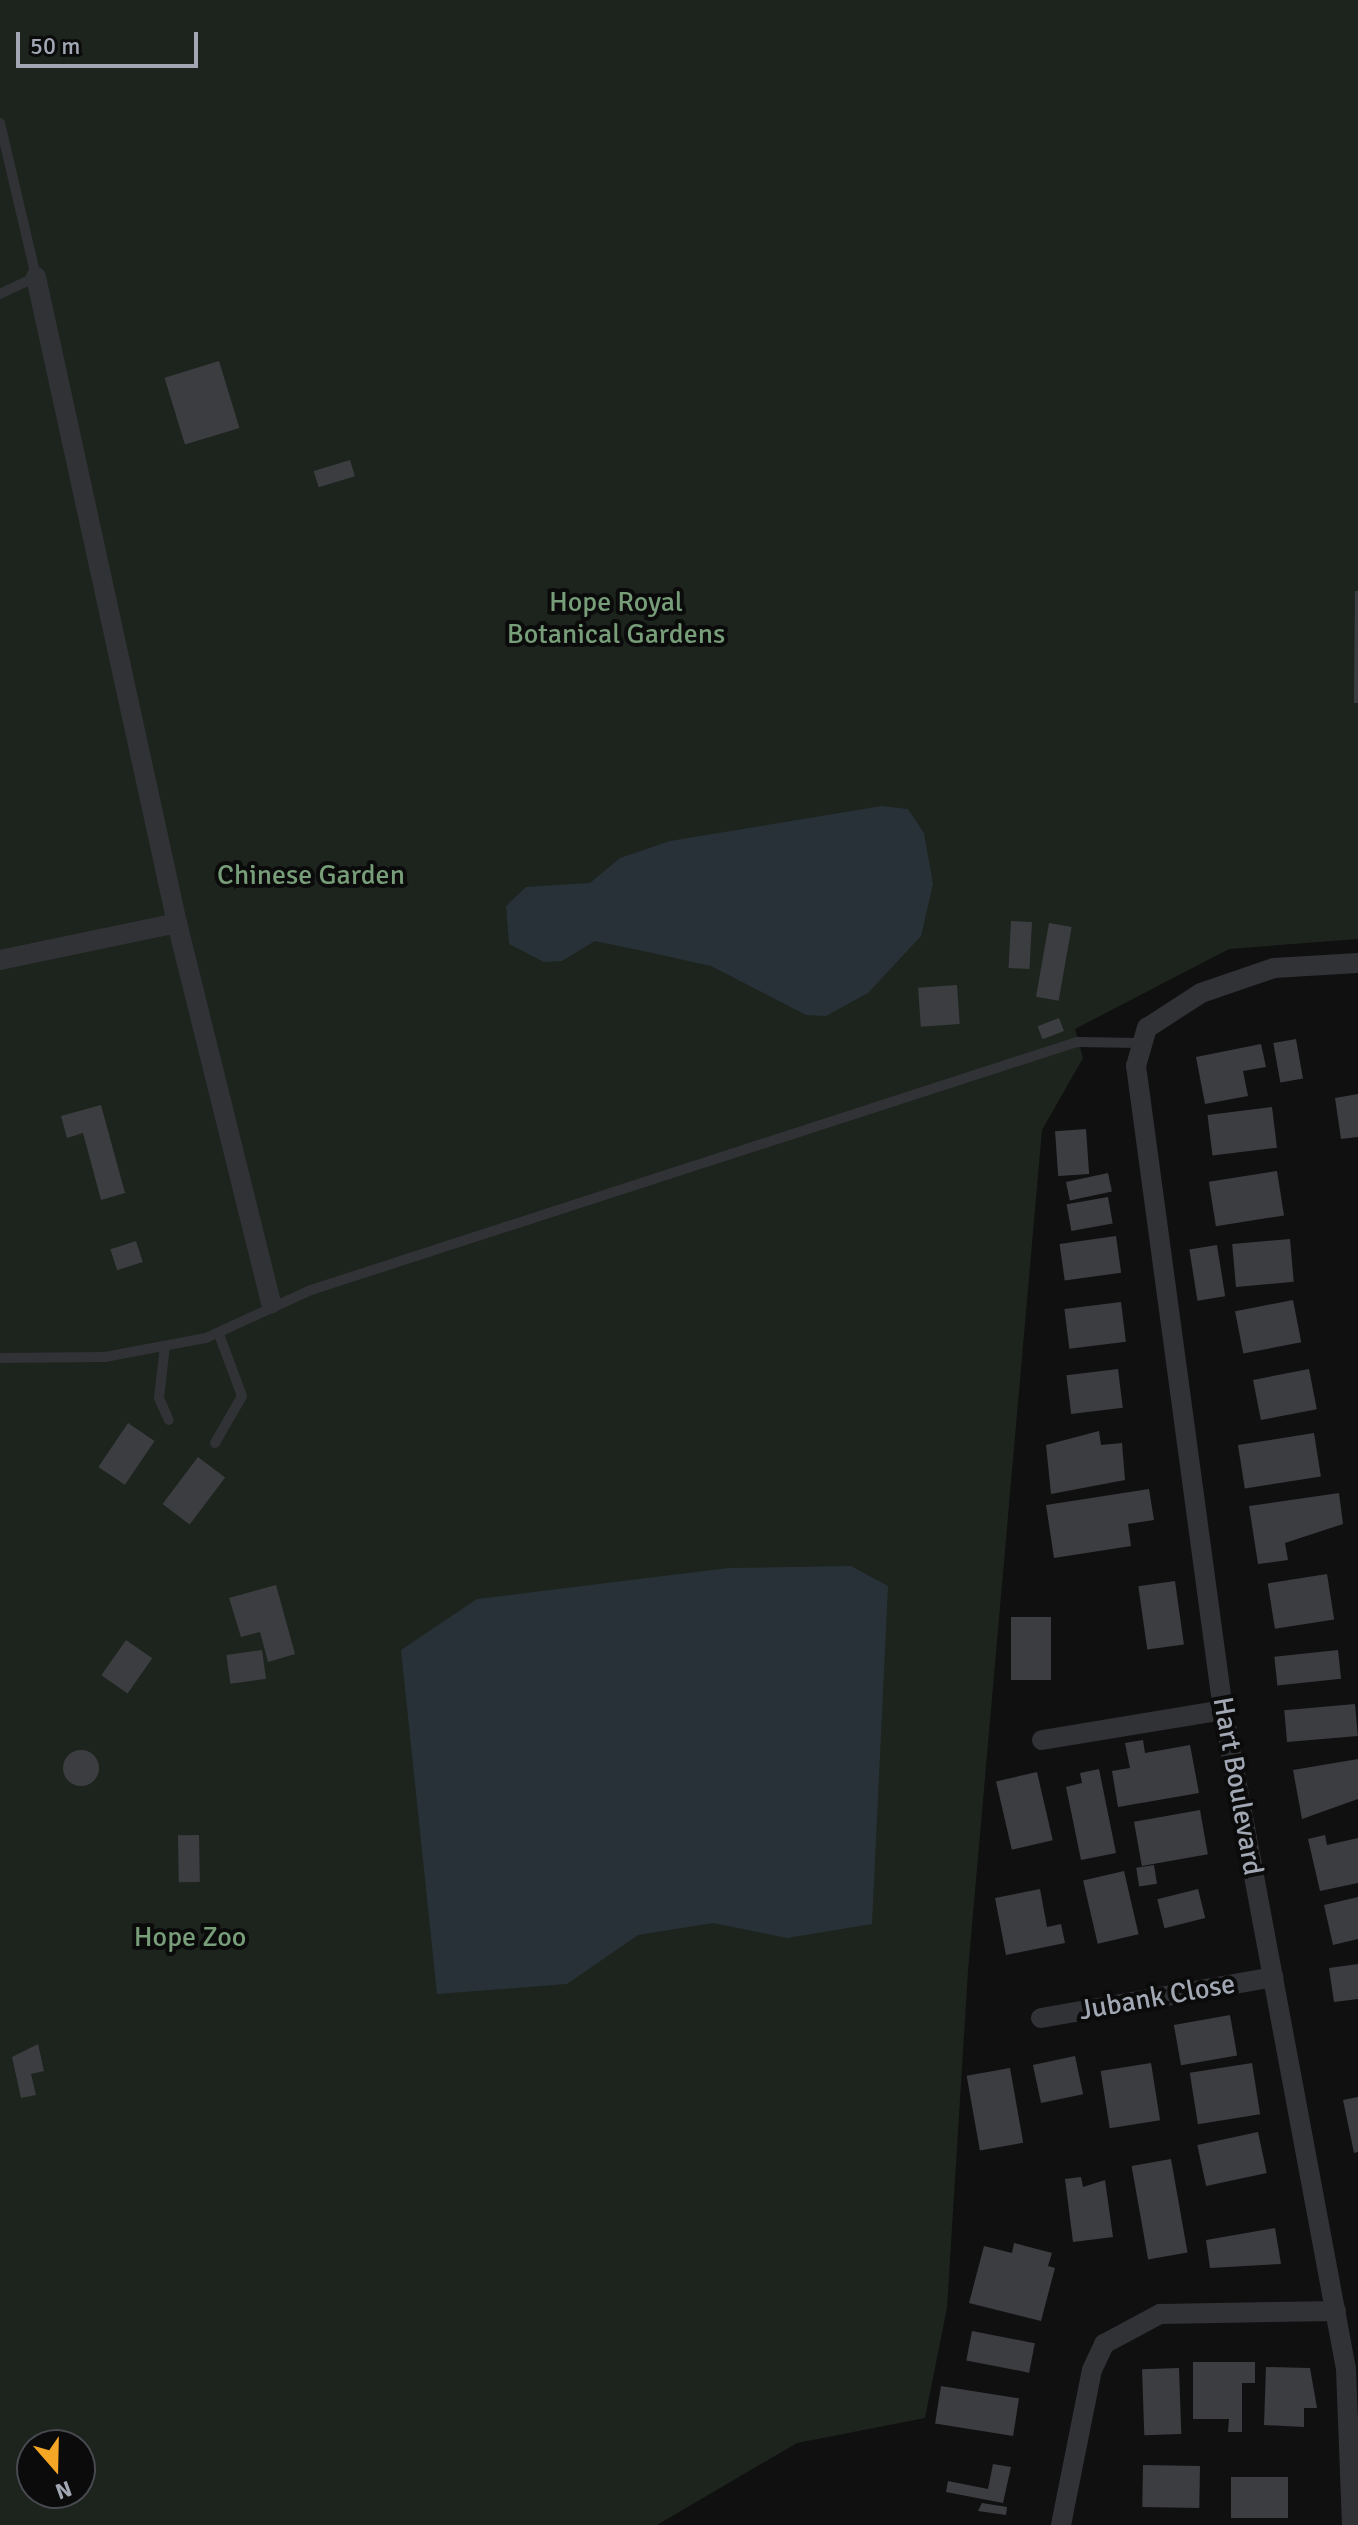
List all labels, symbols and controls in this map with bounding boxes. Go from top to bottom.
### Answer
scale bar [20,16,202,66]
text: 50 m [30,31,80,61]
park label: Hope Royal Botanical Gardens [507,585,725,651]
park label: Chinese Garden [217,858,405,892]
street label: Hart Boulevard [1206,1694,1270,1878]
park label: Hope Zoo [134,1920,246,1954]
street label: Jubank Close [1076,1967,1238,2027]
north arrow [16,2429,96,2509]
text: N [52,2475,76,2505]

